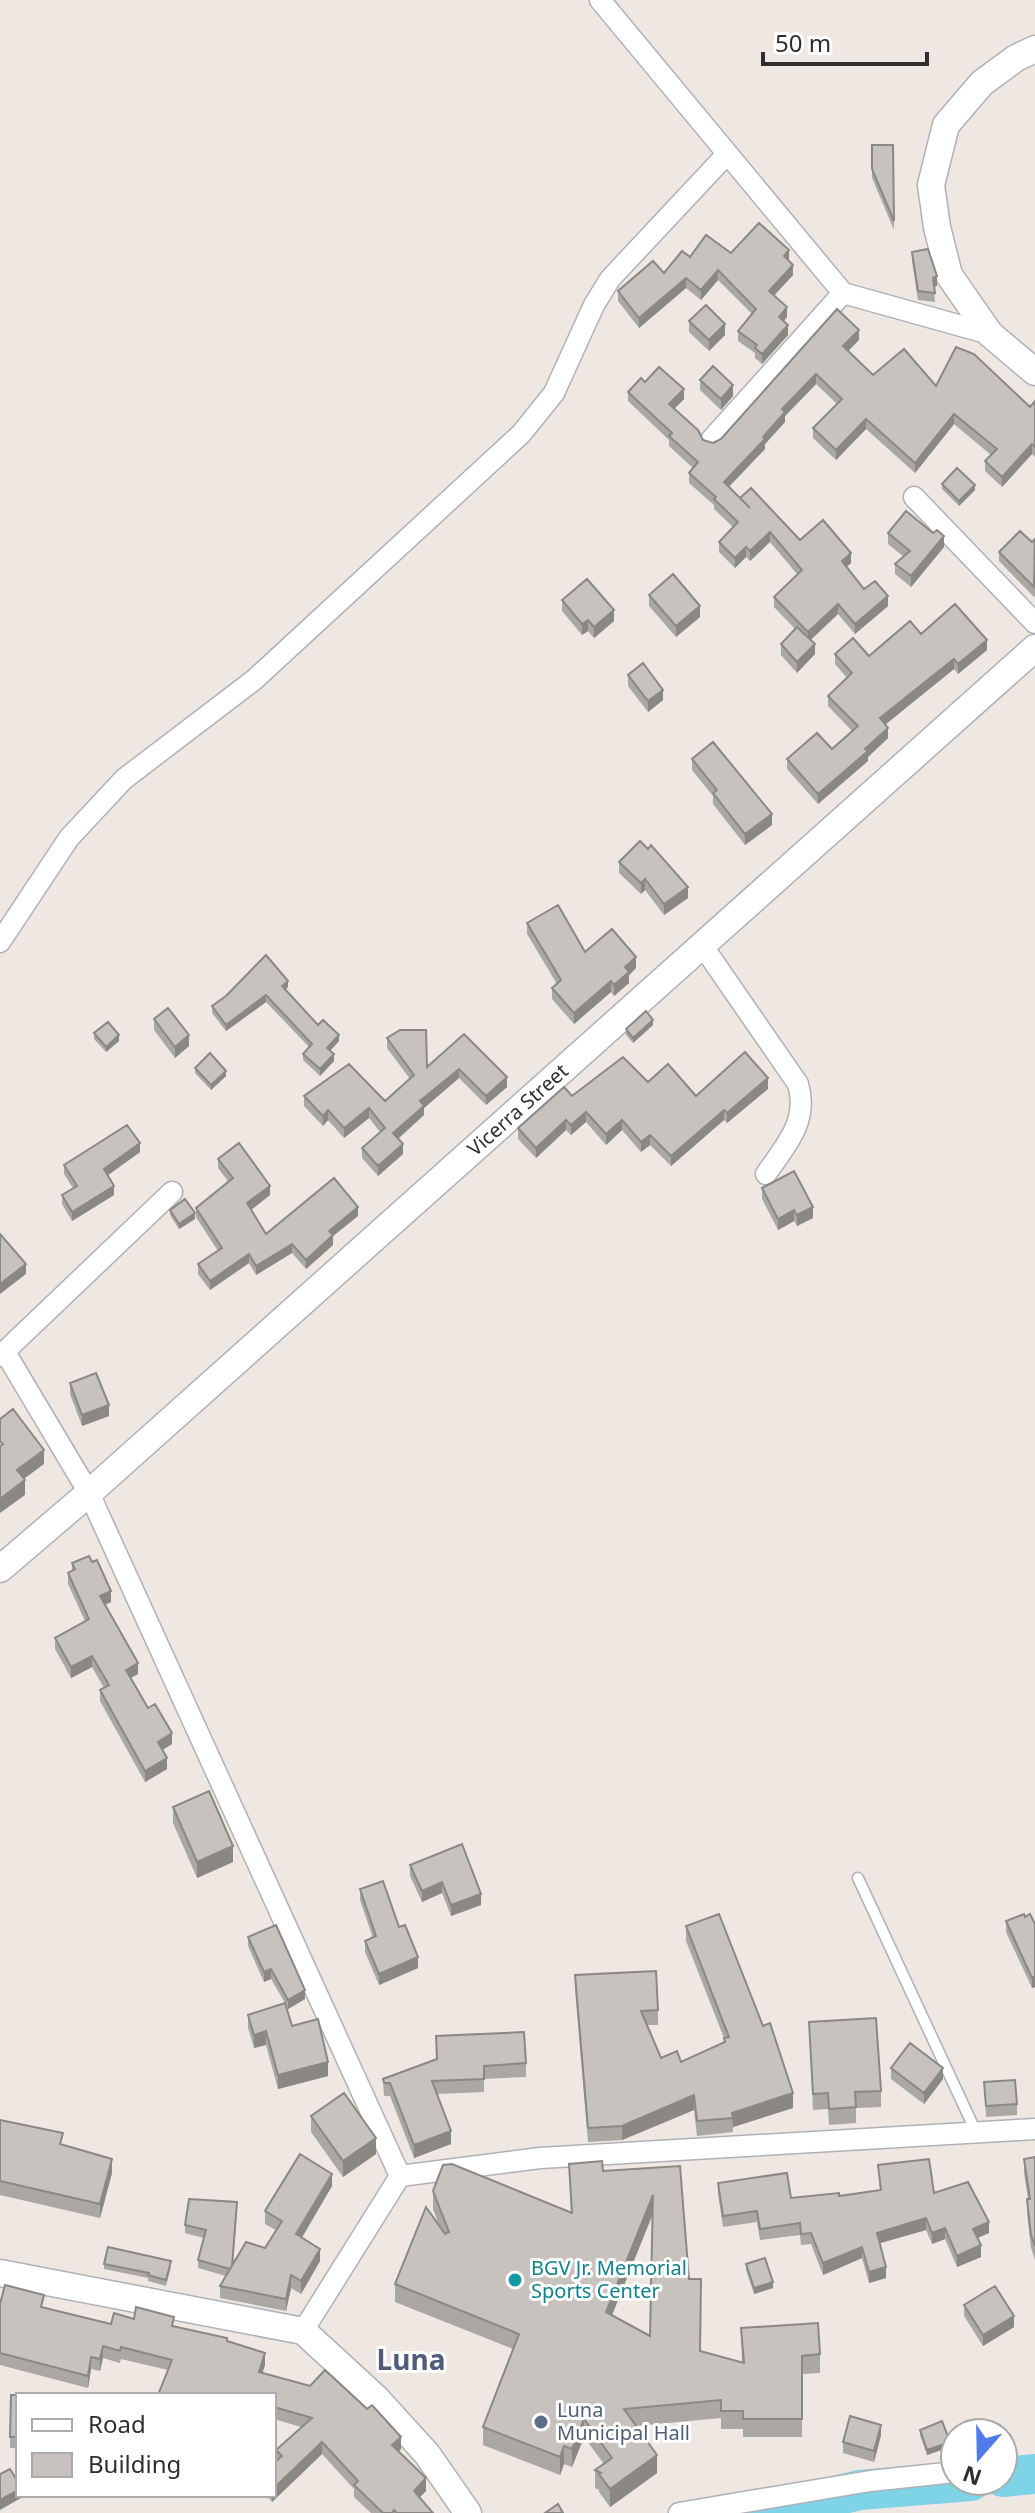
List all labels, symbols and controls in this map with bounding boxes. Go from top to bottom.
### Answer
scale bar [763,16,927,66]
text: 50 m [775,26,831,59]
street label: Vicerra Street [461,1057,574,1162]
place label: BGV Jr. Memorial Sports Center [531,2254,687,2304]
marker: BGV Jr. Memorial Sports Center [506,2271,524,2289]
district label: Luna [377,2340,445,2378]
legend [16,2393,276,2497]
place label: Luna Municipal Hall [557,2396,690,2446]
text: Road [88,2407,146,2440]
marker: Luna Municipal Hall [532,2413,550,2431]
north arrow [939,2417,1019,2497]
text: Building [88,2447,181,2480]
text: N [958,2460,985,2494]

